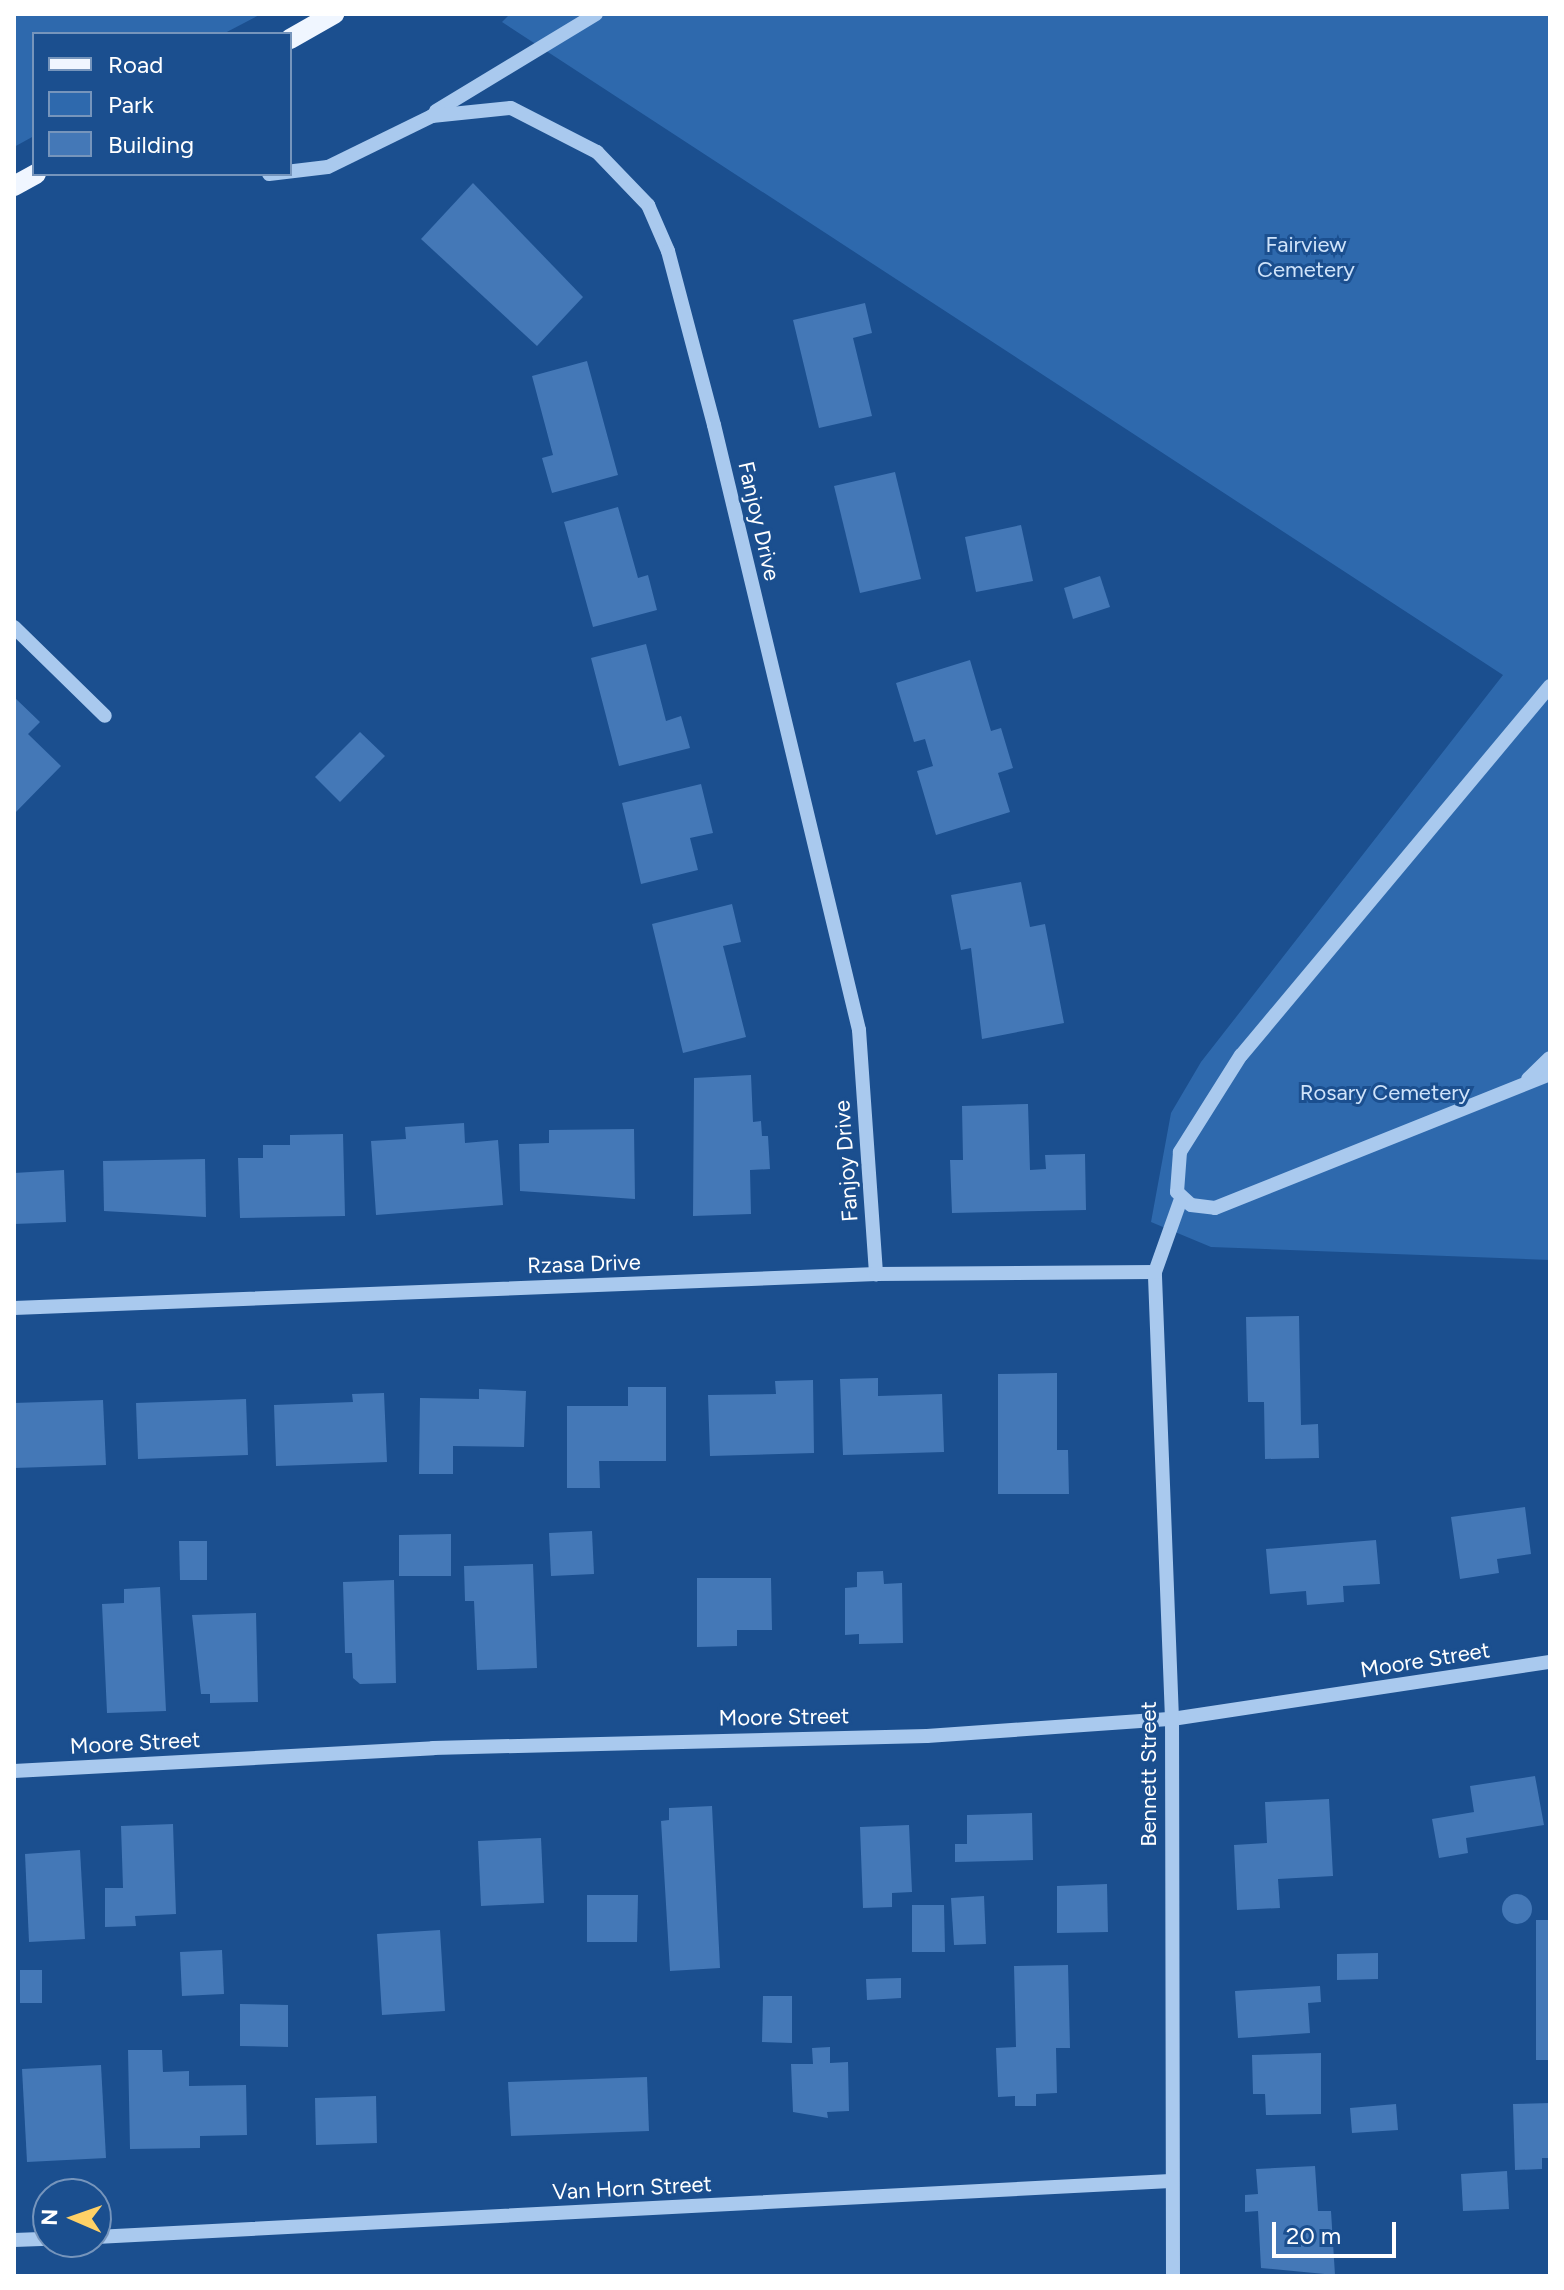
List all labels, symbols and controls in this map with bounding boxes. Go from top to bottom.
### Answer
legend [32,32,292,176]
text: Road [108,50,163,79]
text: Park [108,90,154,119]
text: Building [108,130,194,159]
park label: Fairview Cemetery [1257,231,1355,282]
street label: Fanjoy Drive [732,459,786,583]
park label: Rosary Cemetery [1300,1080,1470,1106]
street label: Fanjoy Drive [829,1099,863,1223]
street label: Rzasa Drive [527,1249,641,1279]
street label: Moore Street [1358,1637,1492,1683]
street label: Bennett Street [1136,1701,1162,1847]
street label: Moore Street [718,1703,850,1731]
street label: Moore Street [69,1726,201,1760]
street label: Van Horn Street [552,2171,712,2205]
north arrow [32,2178,112,2258]
scale bar [1276,2206,1400,2256]
text: N [36,2208,63,2226]
text: 20 m [1286,2221,1341,2250]

